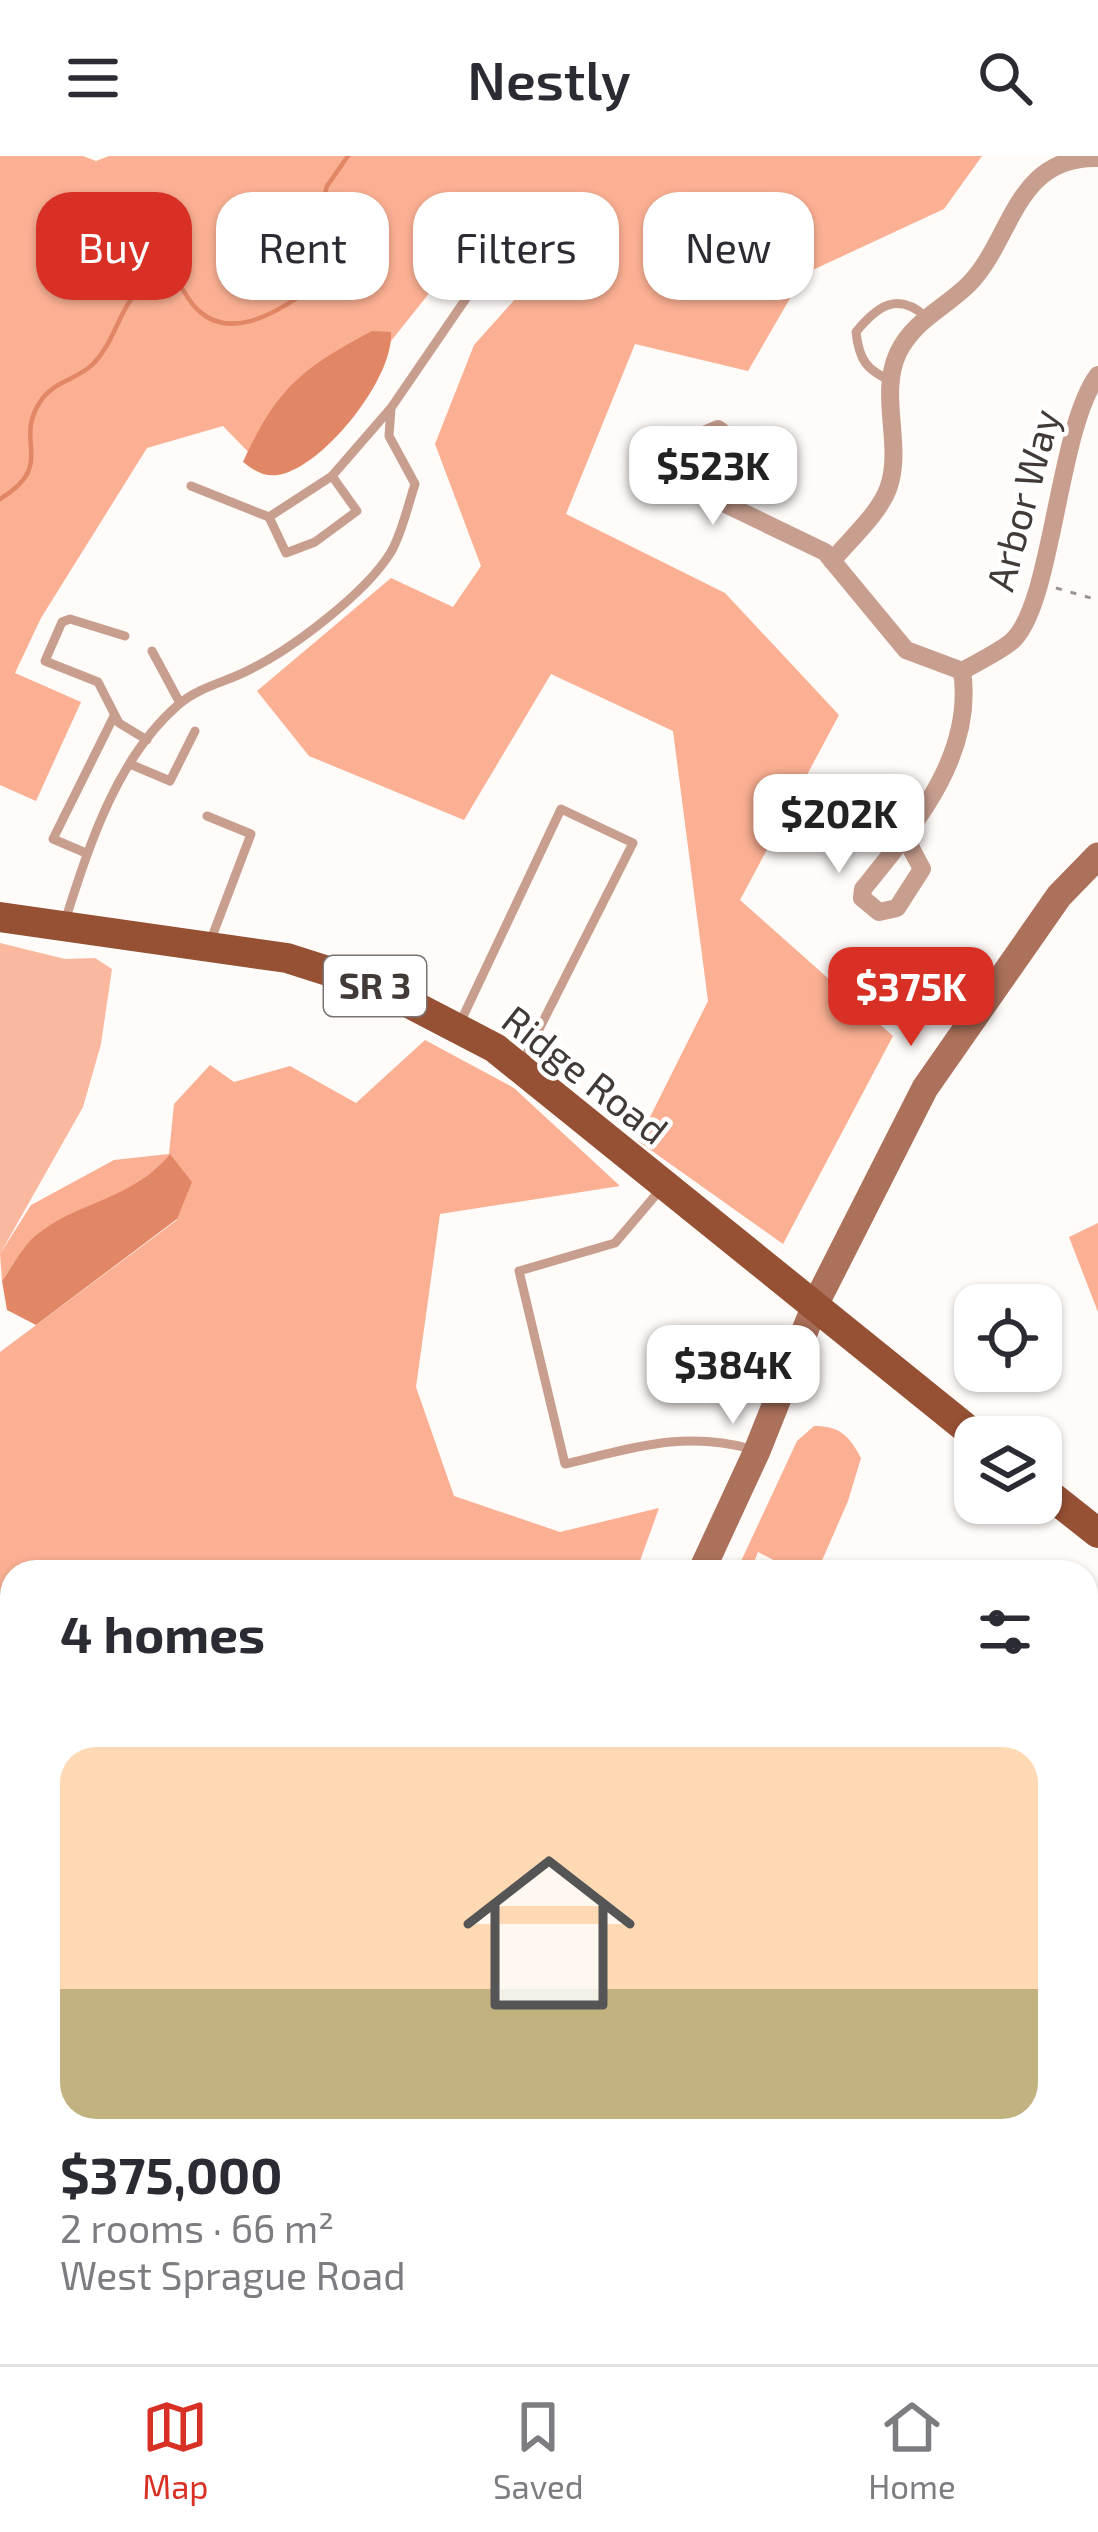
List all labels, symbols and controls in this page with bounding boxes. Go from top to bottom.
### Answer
icon: menu [60,45,126,111]
icon: search [972,45,1038,111]
text: Nestly [467,46,631,111]
chip: Buy [36,192,192,300]
chip: Rent [216,192,389,300]
chip: Filters [413,192,619,300]
chip: New [643,192,814,300]
street label: Arbor Way [975,404,1068,595]
pin: $523K [629,426,797,528]
text: $523K [656,441,770,488]
pin: $202K [755,774,923,876]
text: $202K [780,789,898,836]
pin: $375K [827,947,995,1049]
road number: SR 3 [324,956,426,1016]
text: $375K [855,962,967,1009]
street label: Ridge Road [494,995,678,1153]
map controls [954,1284,1062,1524]
button: locate [954,1284,1062,1392]
pin: $384K [649,1325,817,1427]
text: $384K [674,1340,792,1387]
button: layers [954,1416,1062,1524]
icon: filters [972,1599,1038,1665]
text: 4 homes [60,1602,265,1663]
icon: home [441,1825,657,2041]
text: $375,000 [60,2143,282,2204]
text: 2 rooms · 66 m² [60,2204,334,2251]
text: West Sprague Road [60,2251,406,2298]
tab: Map [142,2394,209,2506]
tab: Saved [493,2394,584,2506]
tab: Home [868,2394,956,2506]

